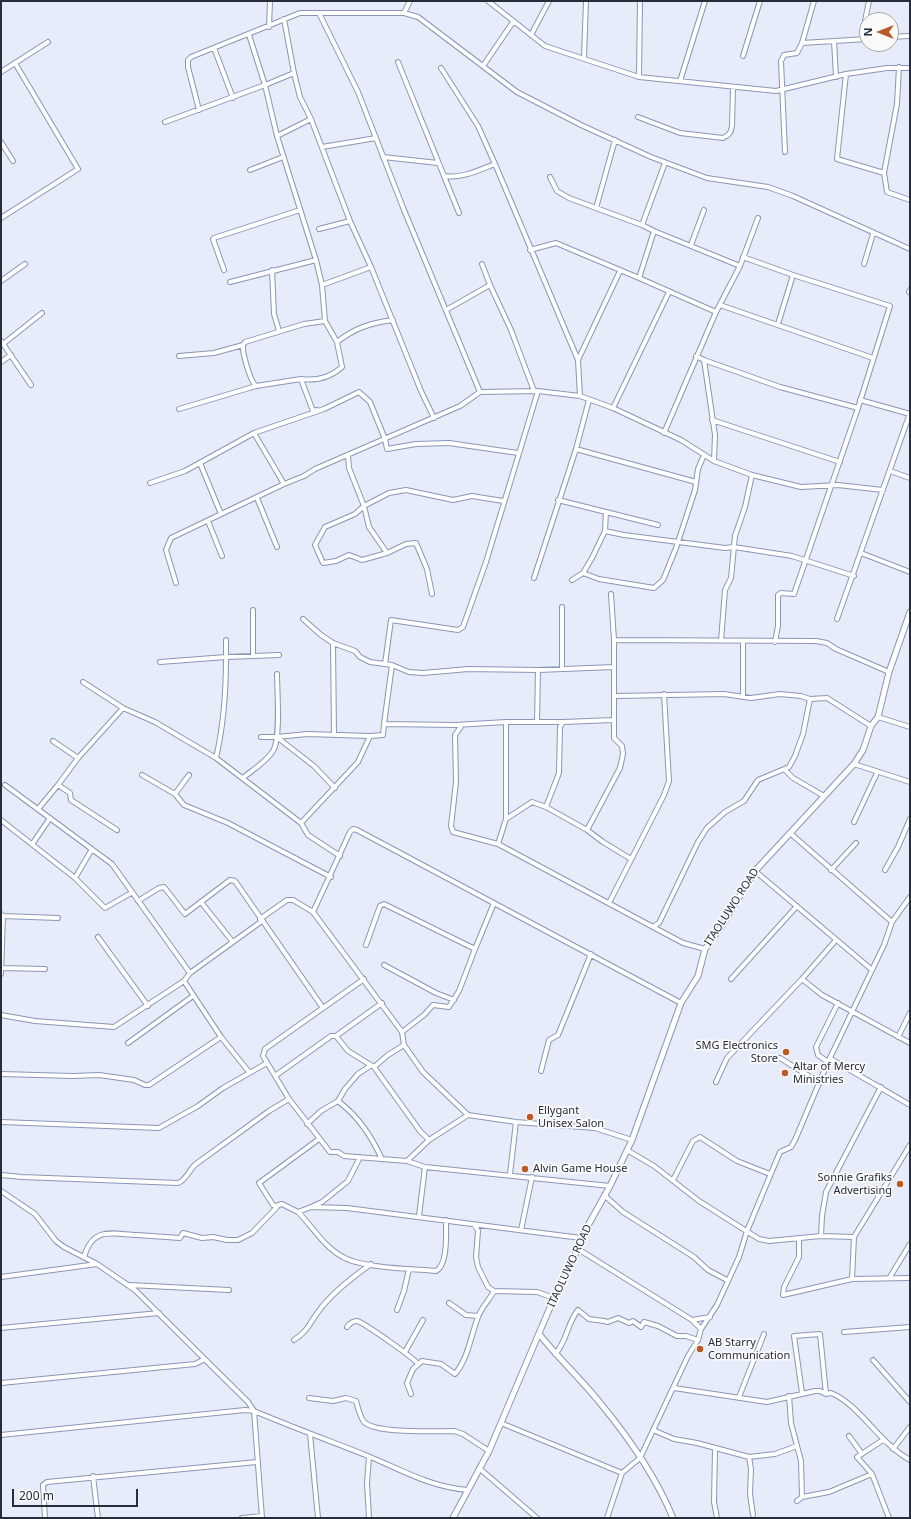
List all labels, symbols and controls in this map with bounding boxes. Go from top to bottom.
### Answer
north arrow [859,12,899,52]
text: N [860,28,875,36]
street label: ITAOLUWO ROAD [702,866,762,948]
place label: SMG Electronics Store [696,1039,778,1065]
marker: SMG Electronics Store [781,1047,791,1057]
place label: Altar of Mercy Ministries [793,1060,865,1086]
marker: Altar of Mercy Ministries [780,1068,790,1078]
place label: Ellygant Unisex Salon [538,1104,604,1130]
marker: Ellygant Unisex Salon [525,1112,535,1122]
place label: Alvin Game House [533,1162,628,1176]
marker: Alvin Game House [520,1164,530,1174]
place label: Sonnie Grafiks Advertising [818,1171,892,1197]
marker: Sonnie Grafiks Advertising [895,1179,905,1189]
street label: ITAOLUWO ROAD [545,1222,595,1310]
place label: AB Starry Communication [708,1336,790,1362]
marker: AB Starry Communication [695,1344,705,1354]
scale bar [14,1481,140,1507]
text: 200 m [19,1487,54,1504]

